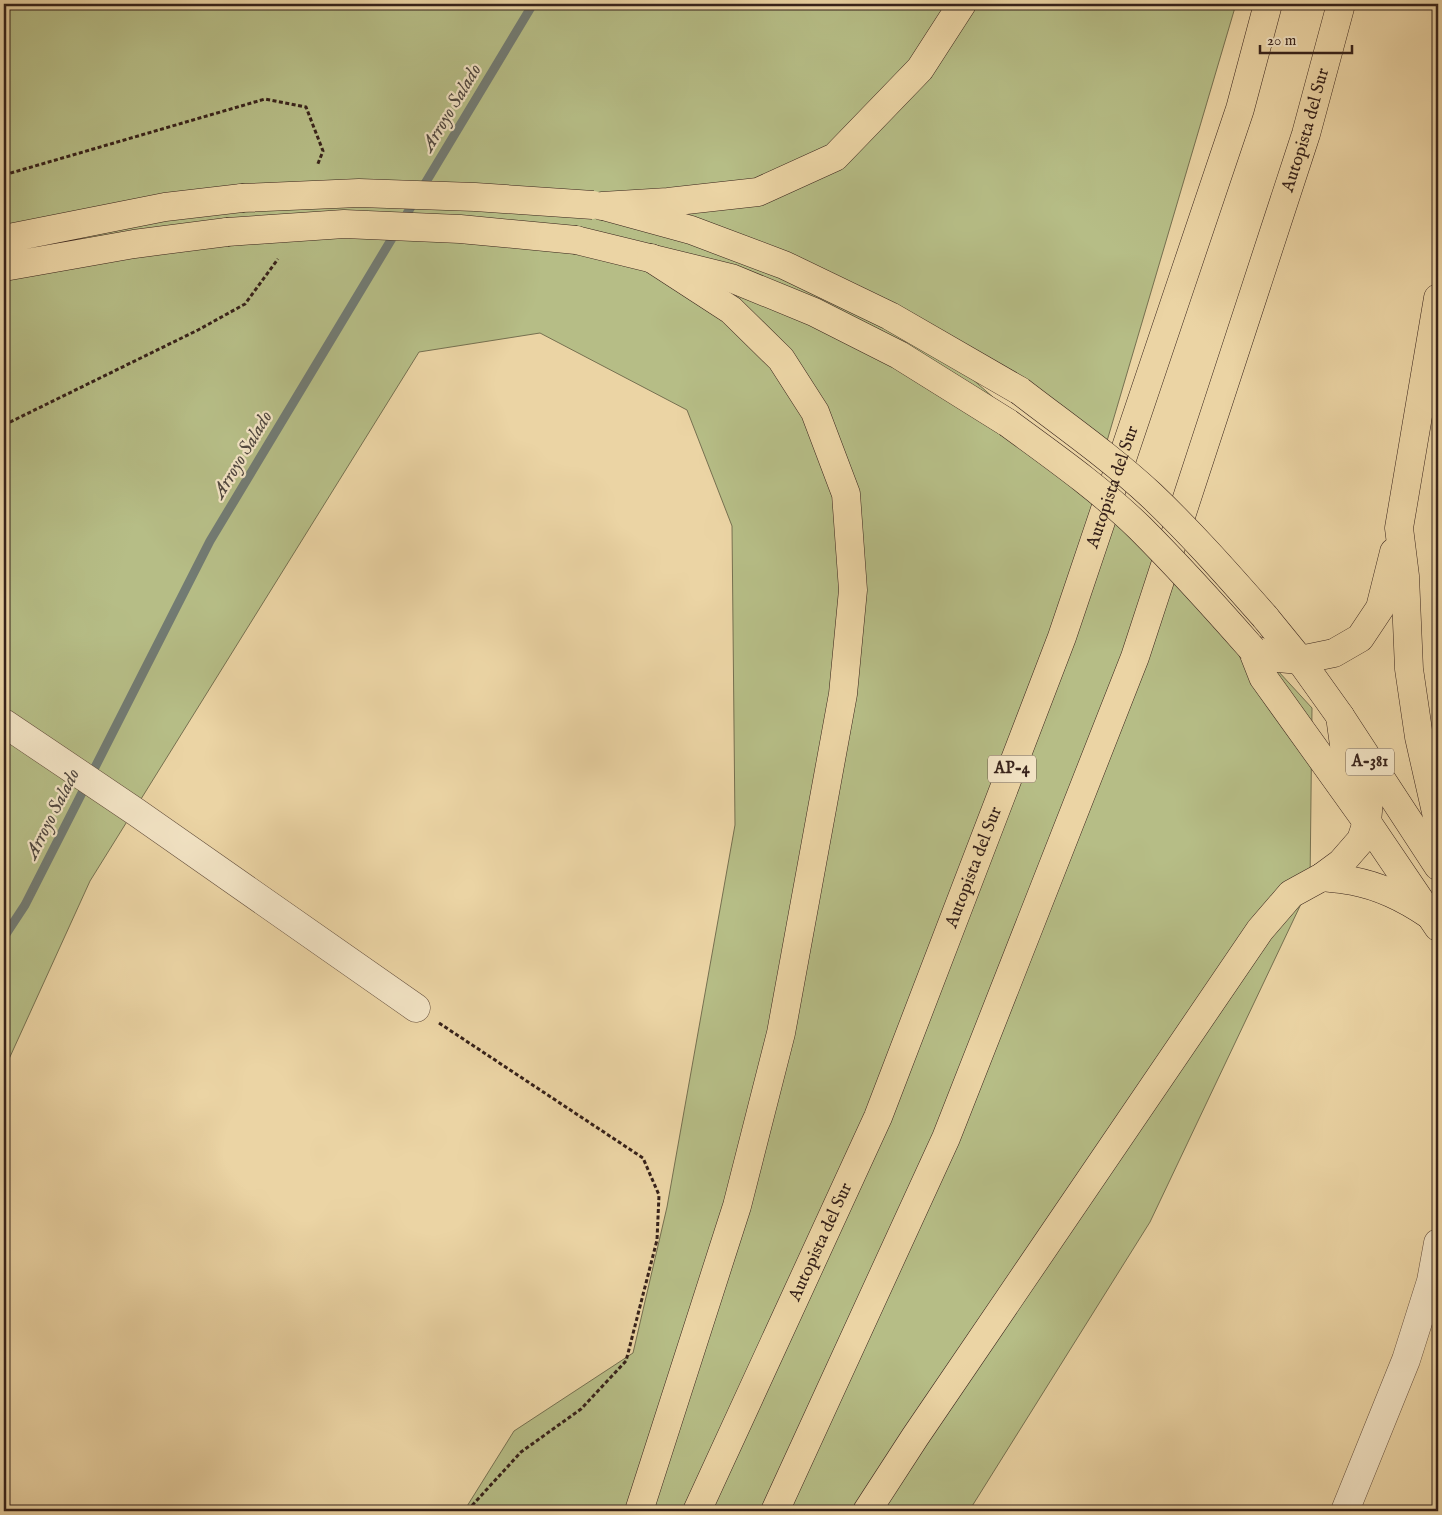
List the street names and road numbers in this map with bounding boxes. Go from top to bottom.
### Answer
street label: Autopista del Sur [1276,65,1335,196]
street label: Autopista del Sur [1081,422,1144,552]
road number: A-381 [1346,749,1394,776]
road number: AP-4 [988,756,1036,782]
street label: Autopista del Sur [940,803,1008,932]
street label: Autopista del Sur [783,1179,858,1306]

